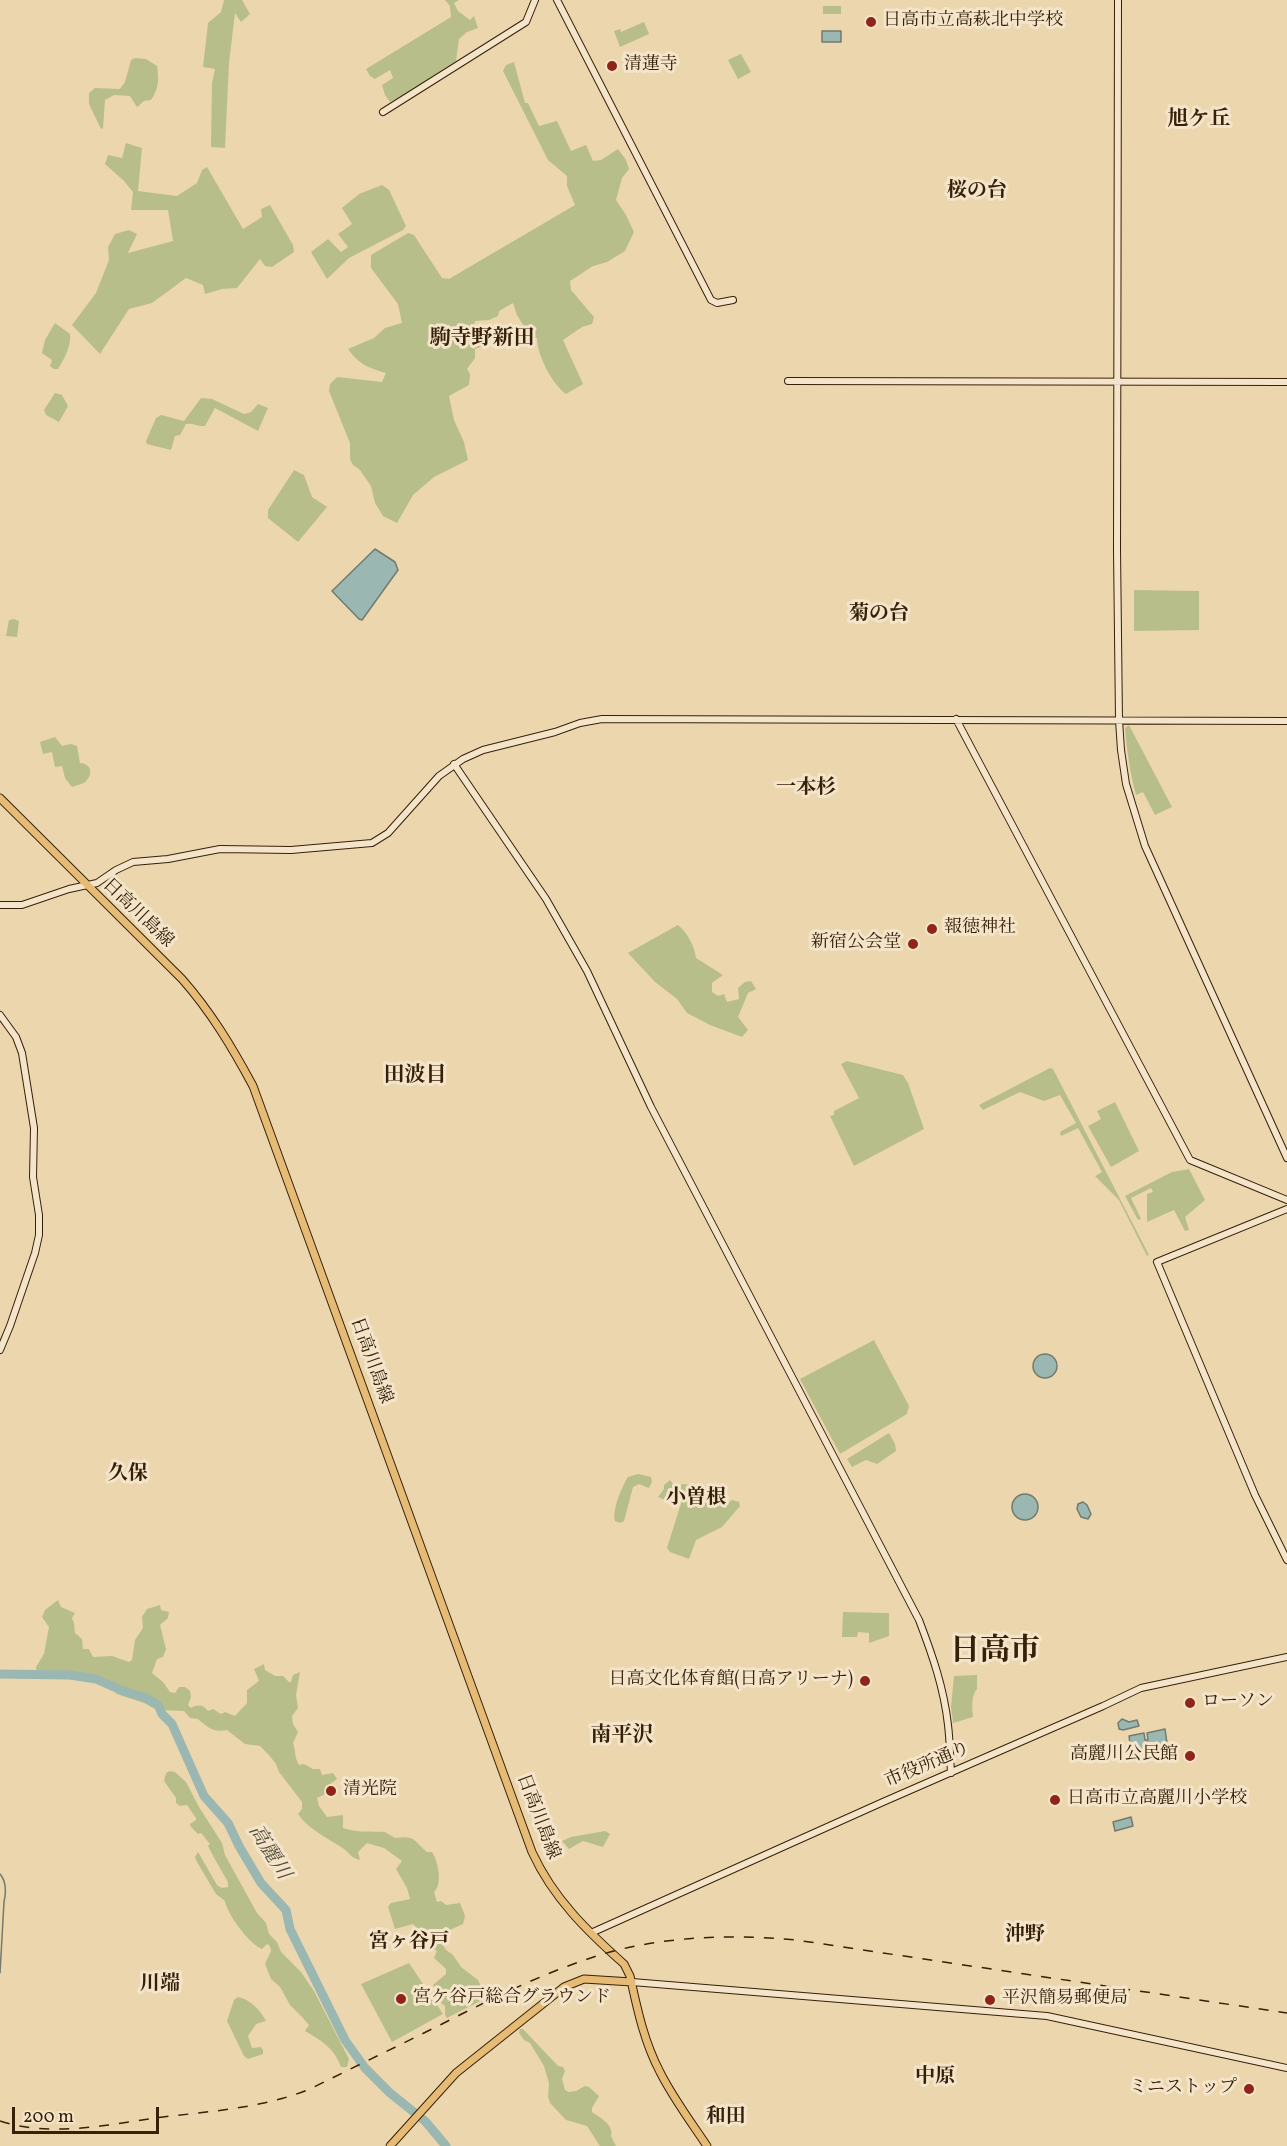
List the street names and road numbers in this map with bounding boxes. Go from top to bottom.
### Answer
street label: 日高川島線 [97,875,177,953]
street label: 日高川島線 [344,1315,396,1407]
street label: 市役所通り [882,1738,974,1794]
street label: 日高川島線 [511,1771,563,1863]

